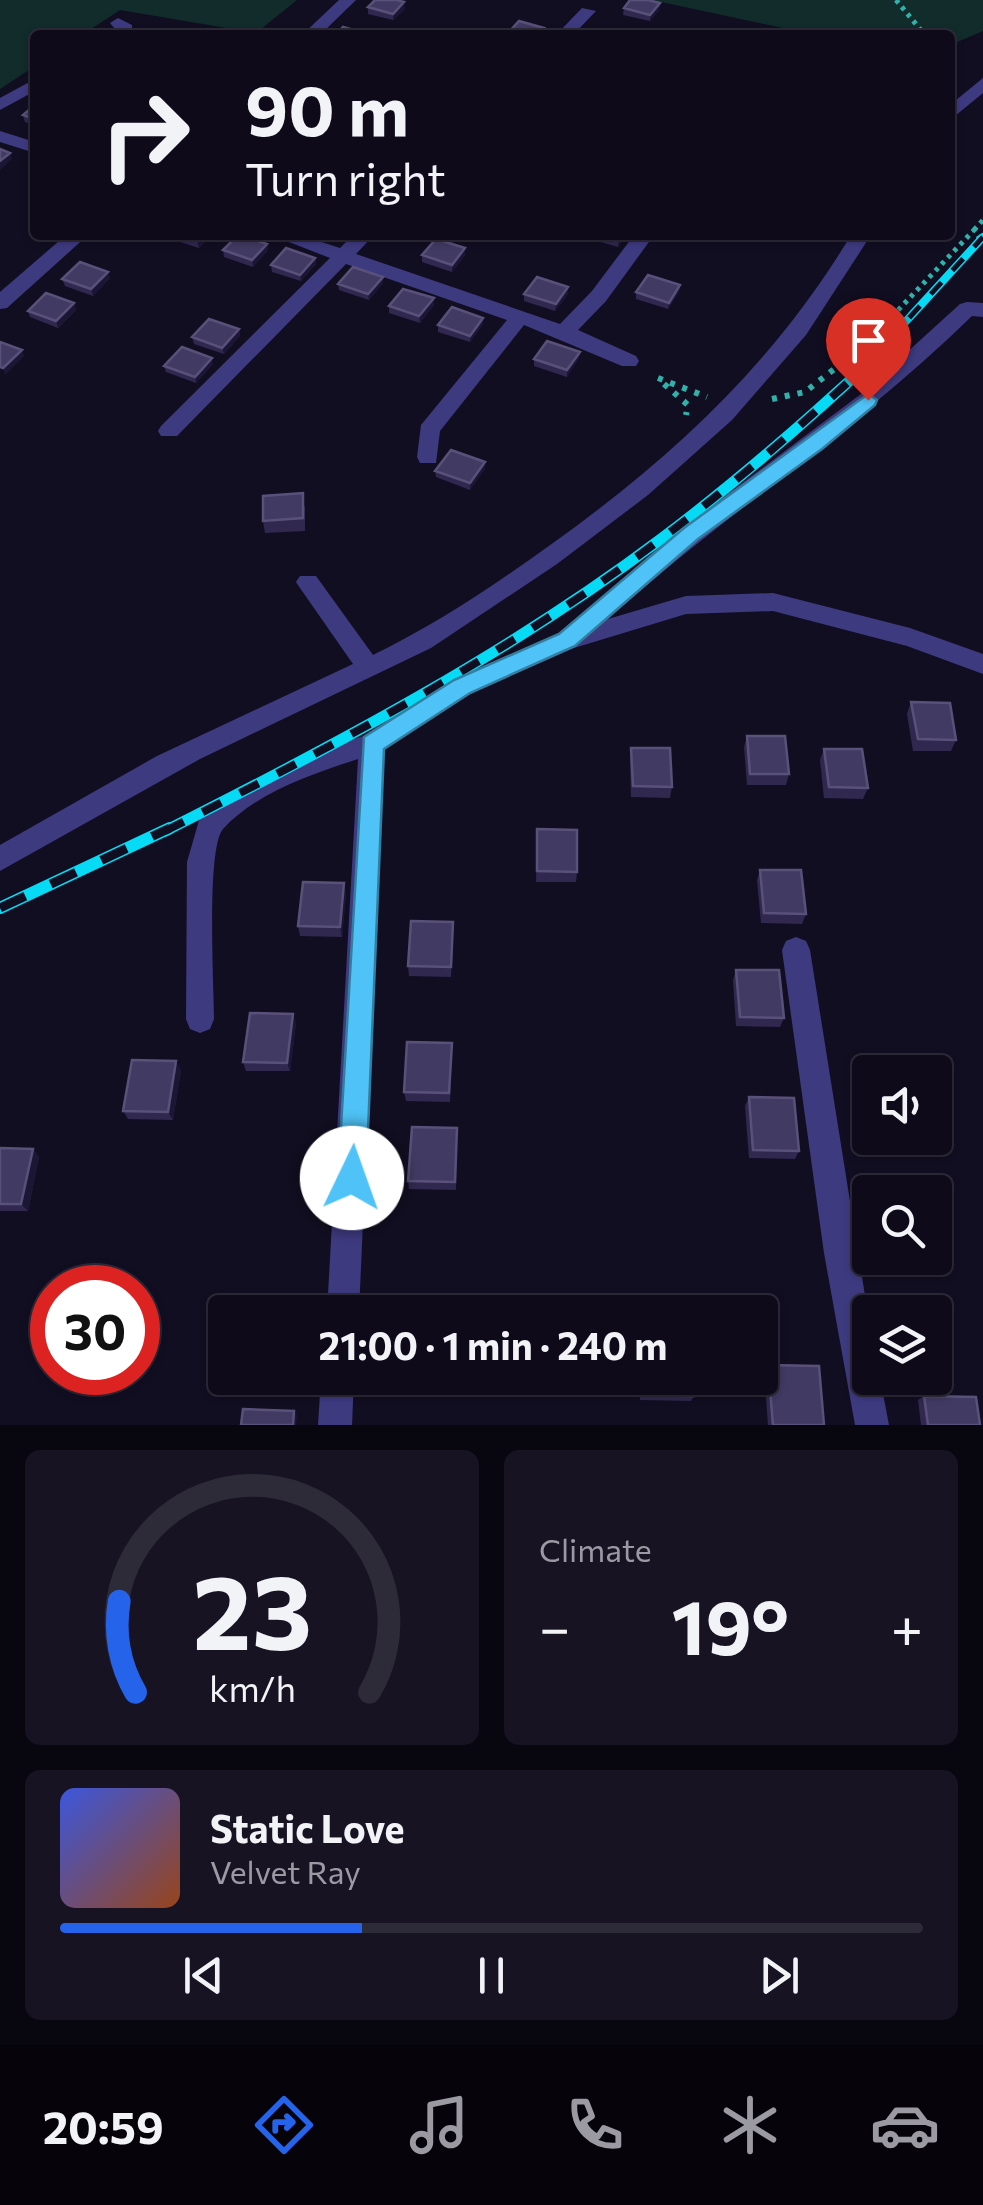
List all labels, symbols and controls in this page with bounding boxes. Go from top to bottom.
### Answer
text: 90 m [245,65,409,150]
icon: right [80,70,210,200]
text: Turn right [245,150,446,205]
pin [826,298,911,401]
icon: arrive [841,313,896,368]
map controls [852,1055,952,1395]
button: sound [852,1055,952,1155]
position arrow [300,1126,404,1230]
button: search [852,1175,952,1275]
speed limit sign: 30 [30,1265,160,1395]
button: layers [852,1295,952,1395]
text: 21:00 · 1 min · 240 m [319,1321,667,1368]
text: Climate [539,1529,652,1569]
text: 23 [192,1544,312,1671]
text: 19° [672,1579,789,1670]
text: − [539,1592,570,1659]
text: + [891,1592,923,1659]
text: km/h [209,1666,295,1709]
text: Static Love [210,1804,405,1851]
text: Velvet Ray [210,1851,361,1891]
icon: previous [176,1948,231,2003]
icon: pause [464,1948,519,2003]
icon: next [752,1948,807,2003]
icon: directions [249,2090,319,2160]
icon: music [404,2090,474,2160]
icon: phone [560,2090,630,2160]
icon: climate [715,2090,785,2160]
icon: car [870,2090,940,2160]
text: 20:59 [43,2098,164,2153]

